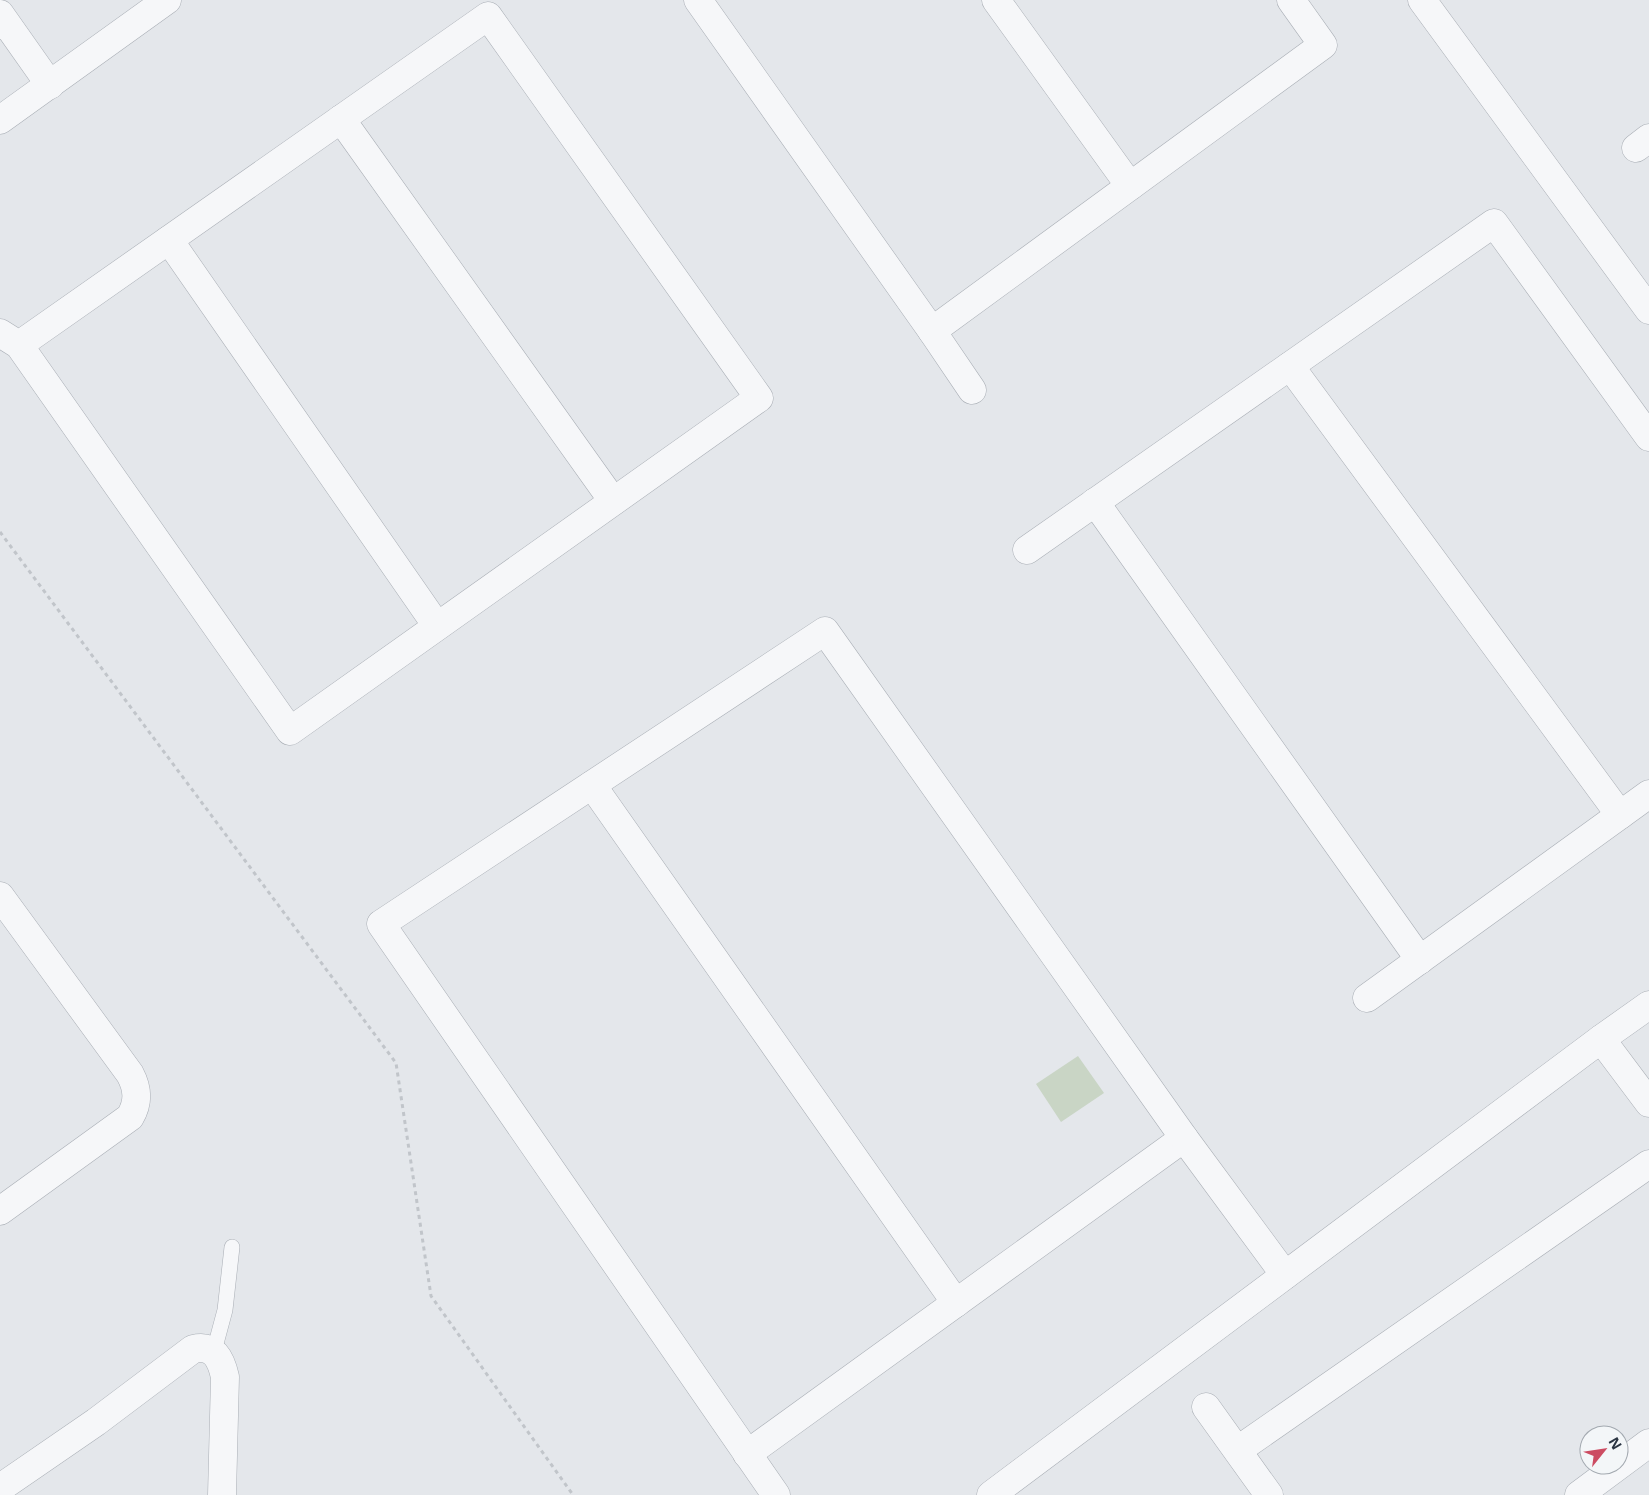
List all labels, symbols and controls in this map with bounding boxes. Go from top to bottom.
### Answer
north arrow [1579,1425,1629,1475]
text: N [1605,1434,1627,1453]

